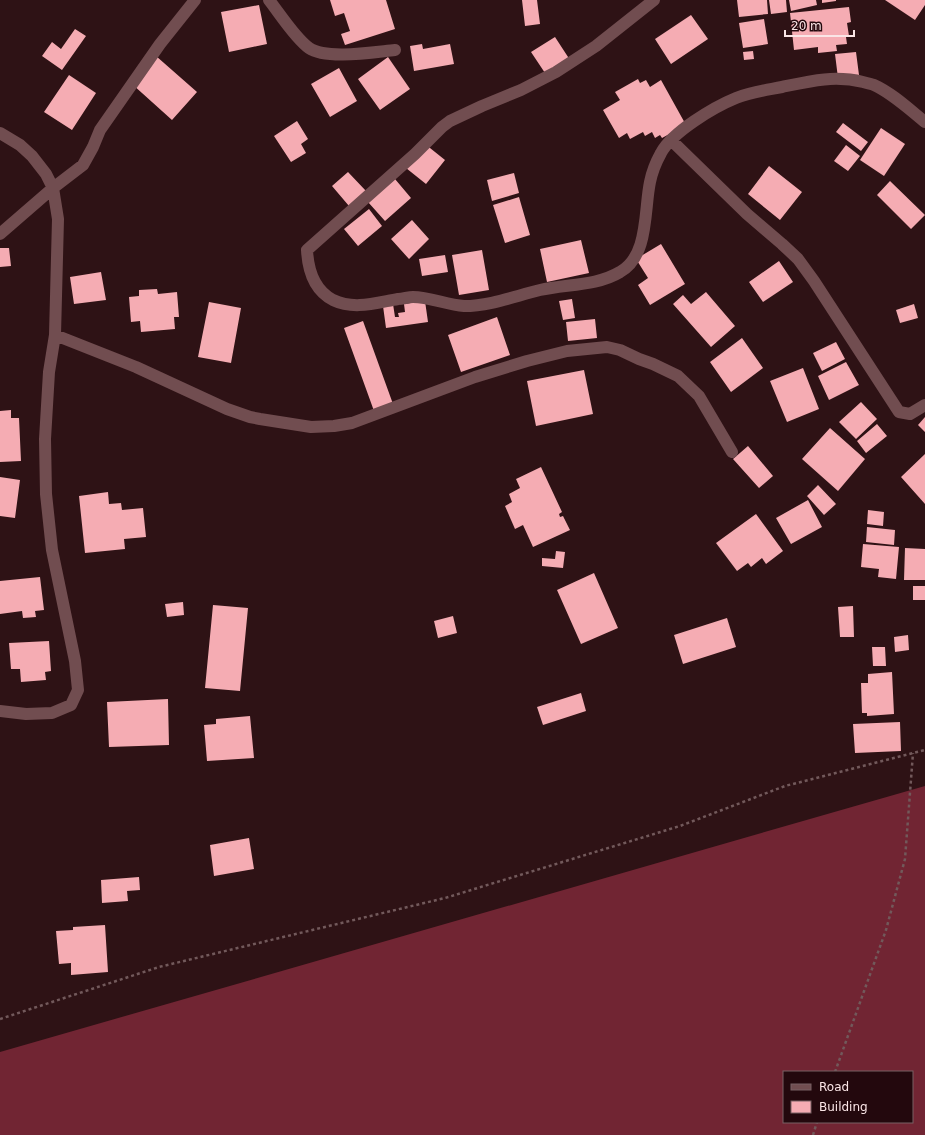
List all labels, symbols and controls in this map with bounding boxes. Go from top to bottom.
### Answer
scale bar [785,12,854,38]
text: 20 m [791,19,822,33]
legend [783,1071,913,1123]
text: Road [819,1080,849,1094]
text: Building [819,1100,868,1114]

